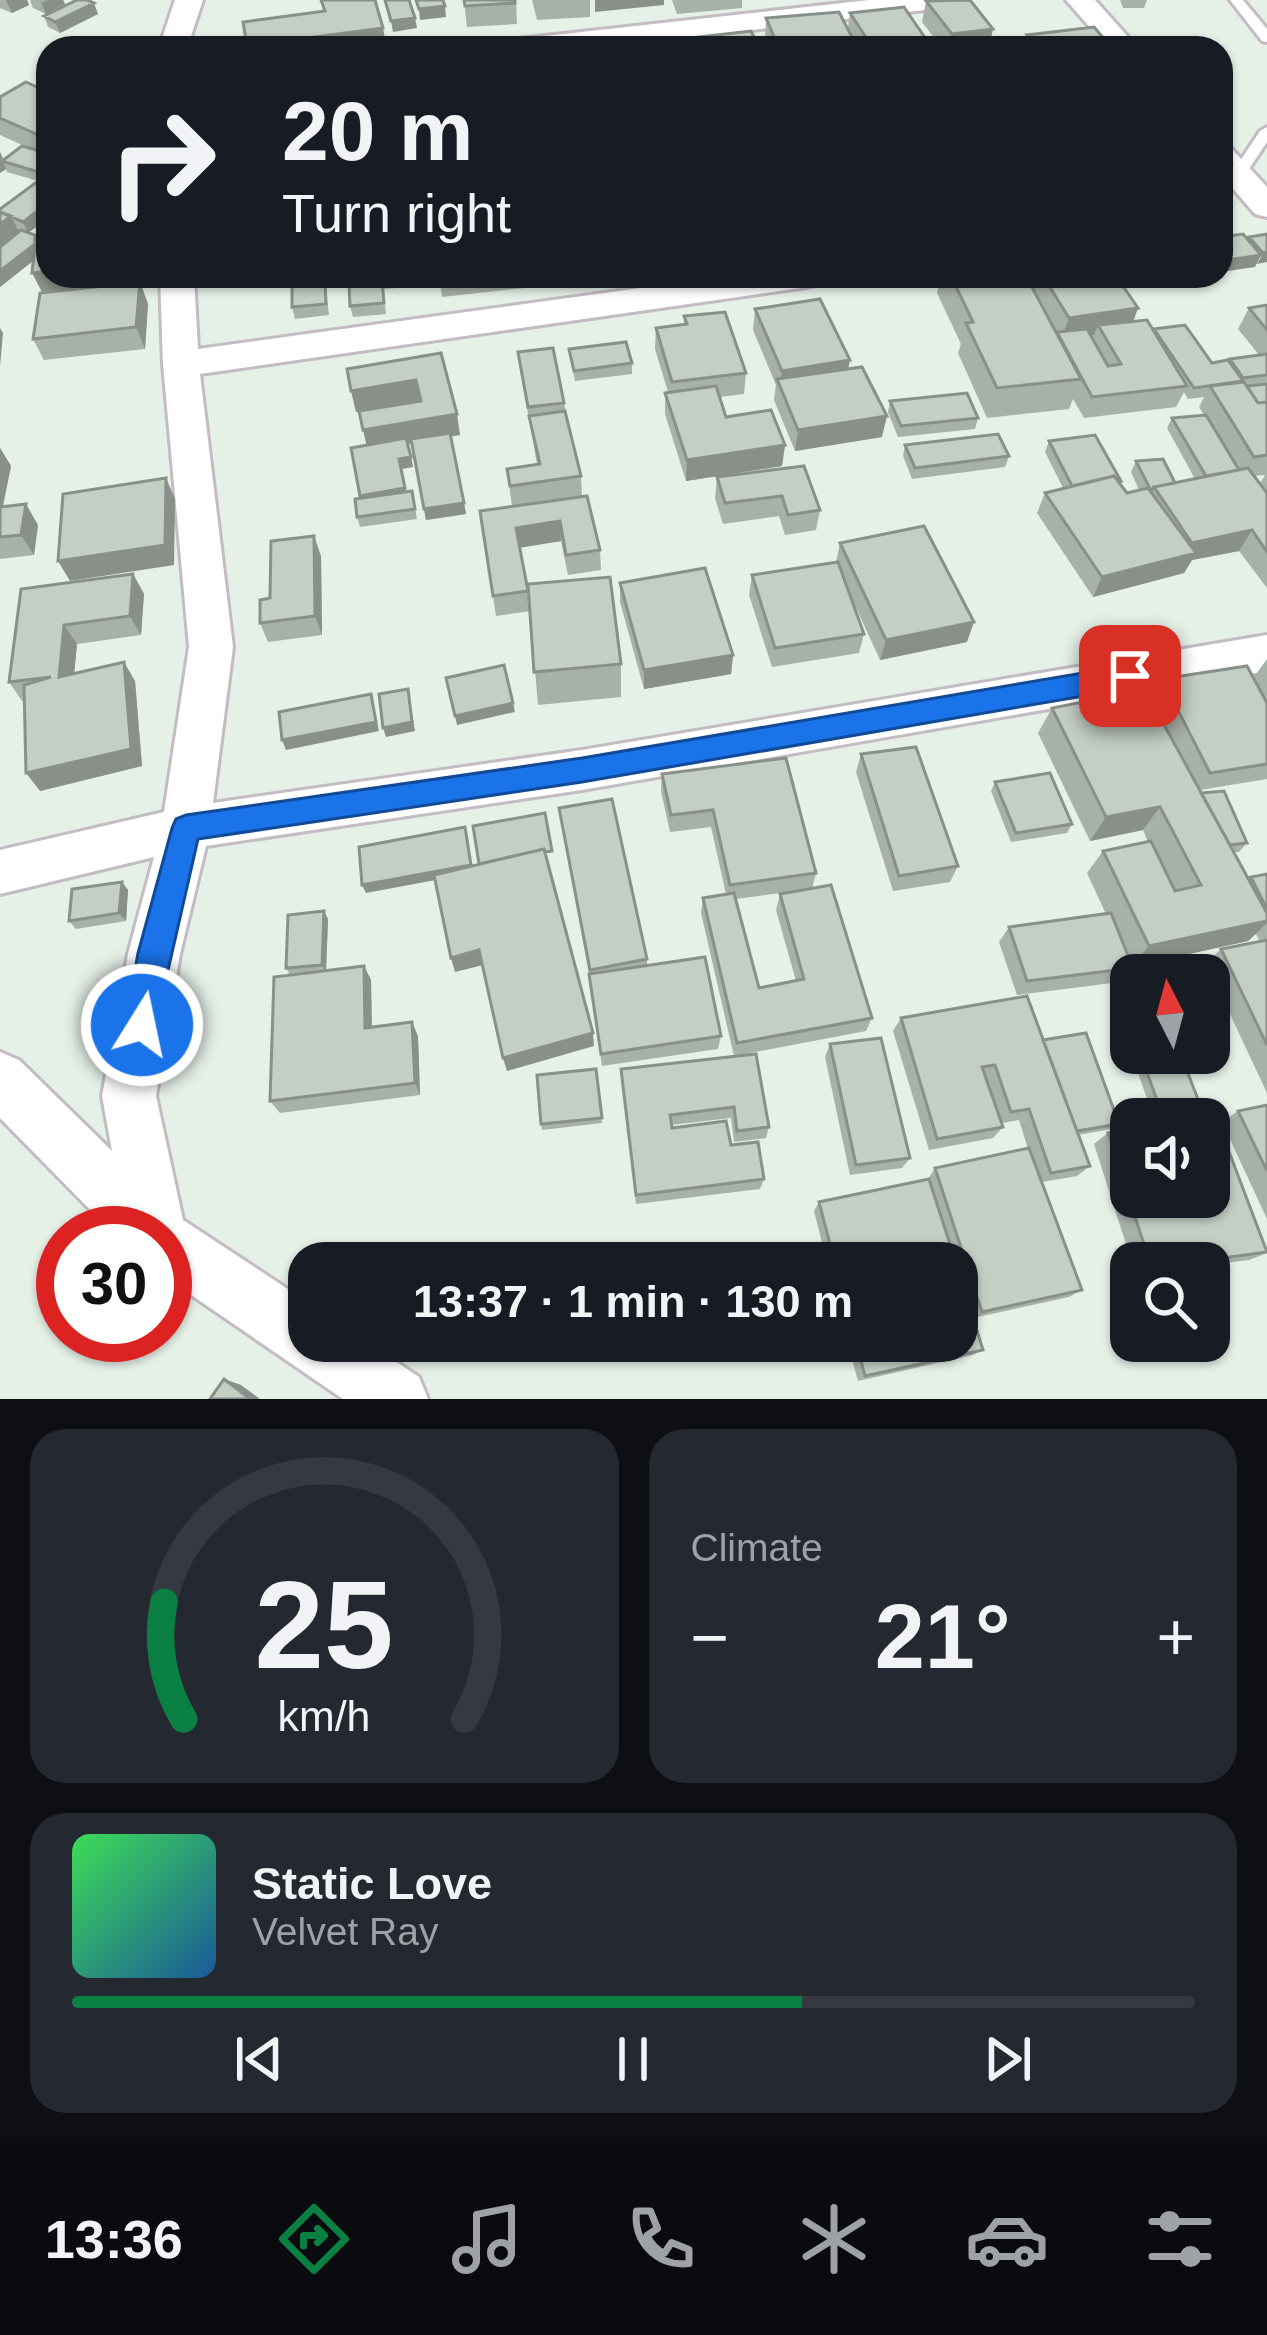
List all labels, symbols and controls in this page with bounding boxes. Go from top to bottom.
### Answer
icon: right [84,84,240,240]
text: 20 m [282,84,473,178]
text: Turn right [282,183,511,243]
pin [1079,625,1181,727]
icon: arrive [1097,643,1163,709]
north arrow [1110,954,1230,1074]
map controls [1110,954,1230,1362]
position arrow [79,962,205,1088]
button: sound [1110,1098,1230,1218]
speed limit sign: 30 [36,1206,192,1362]
button: search [1110,1242,1230,1362]
text: 13:37 · 1 min · 130 m [413,1276,853,1327]
text: Climate [691,1526,823,1569]
text: 25 [255,1555,394,1694]
text: 21° [875,1587,1011,1687]
text: − [691,1600,729,1674]
text: + [1156,1600,1195,1674]
text: km/h [278,1692,371,1740]
text: Static Love [252,1858,492,1909]
text: Velvet Ray [252,1910,438,1953]
icon: previous [226,2026,292,2092]
icon: pause [600,2026,666,2092]
icon: next [975,2026,1041,2092]
icon: directions [272,2197,356,2281]
icon: music [445,2197,529,2281]
icon: phone [619,2197,703,2281]
icon: climate [792,2197,876,2281]
icon: car [965,2197,1049,2281]
icon: filters [1138,2197,1222,2281]
text: 13:36 [45,2209,183,2269]

